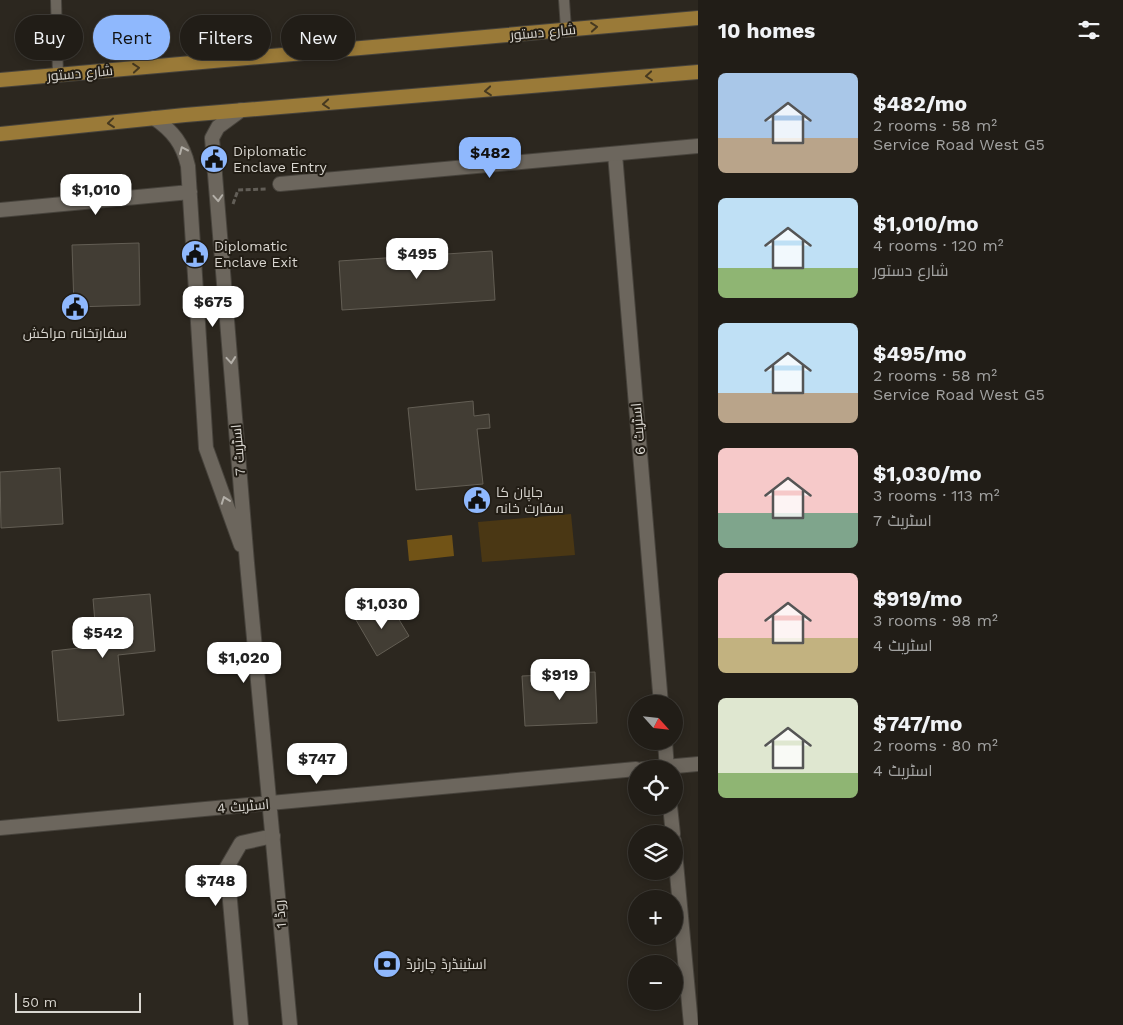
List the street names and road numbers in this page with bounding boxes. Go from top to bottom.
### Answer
street label: شارع دستور [508,21,577,44]
street label: شارع دستور [45,62,114,85]
street label: اسٹریٹ 6 [628,402,648,456]
street label: اسٹریٹ 7 [228,424,248,476]
street label: اسٹریٹ 4 [216,796,270,816]
street label: روڈ 1 [271,899,289,929]

